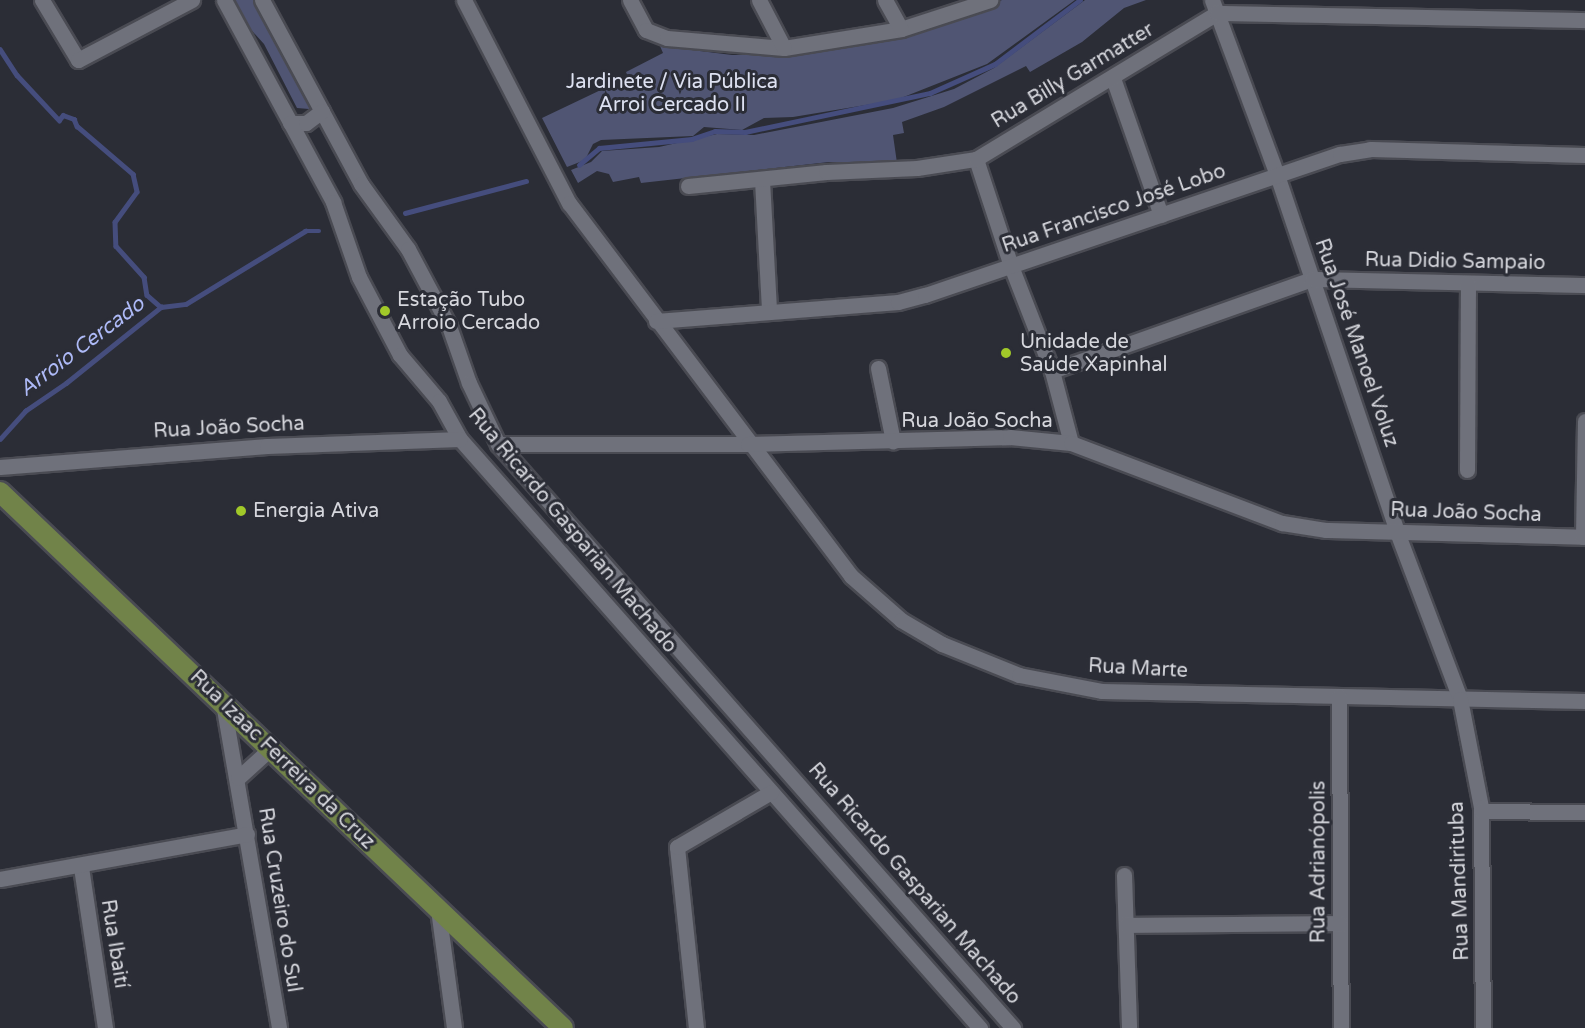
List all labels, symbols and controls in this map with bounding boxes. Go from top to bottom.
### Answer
street label: Rua Billy Garmatter [988,18,1158,134]
park label: Jardinete / Via Pública Arroi Cercado II [566,71,778,118]
street label: Rua Francisco José Lobo [999,159,1229,259]
street label: Rua José Manoel Voluz [1309,236,1403,450]
street label: Rua Didio Sampaio [1365,248,1545,276]
place label: Estação Tubo Arroio Cercado [397,288,540,335]
water label: Arroio Cercado [14,292,150,402]
marker: Estação Tubo Arroio Cercado [378,304,392,318]
place label: Unidade de Saúde Xapinhal [1020,330,1167,377]
marker: Unidade de Saúde Xapinhal [997,344,1015,362]
street label: Rua Ricardo Gasparian Machado [463,404,681,658]
street label: Rua João Socha [901,409,1053,433]
street label: Rua João Socha [153,412,305,444]
street label: Rua João Socha [1390,498,1542,528]
place label: Energia Ativa [253,499,379,523]
marker: Energia Ativa [234,504,248,518]
street label: Rua Marte [1087,654,1189,684]
street label: Rua Izaac Ferreira da Cruz [185,665,379,855]
street label: Rua Ricardo Gasparian Machado [803,758,1025,1010]
street label: Rua Adrianópolis [1307,781,1331,943]
street label: Rua Mandirituba [1445,801,1475,961]
street label: Rua Cruzeiro do Sul [253,806,305,994]
street label: Rua Ibaití [95,898,133,990]

